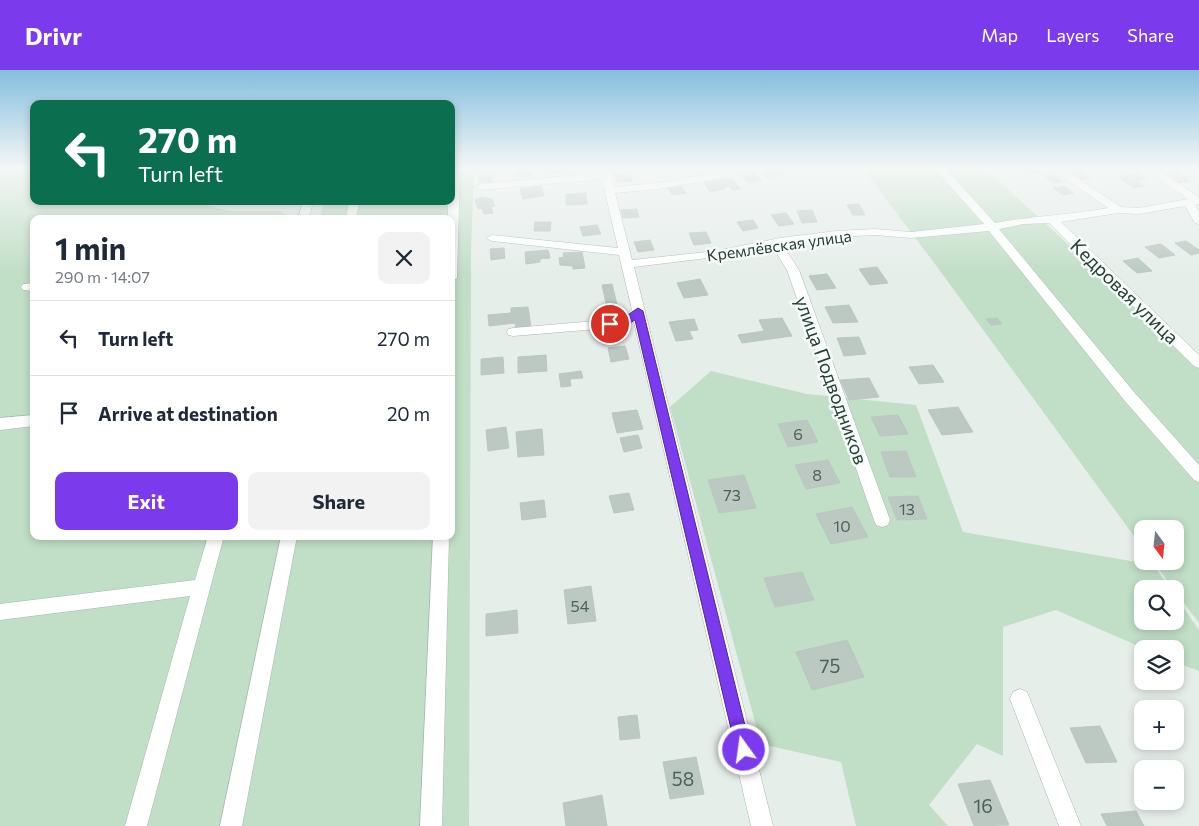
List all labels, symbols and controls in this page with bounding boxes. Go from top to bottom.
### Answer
text: Drivr [25,21,82,50]
text: Map [981,24,1018,46]
text: Layers [1046,24,1099,46]
text: Share [1127,24,1174,46]
text: 270 m [138,117,237,160]
icon: left [55,120,120,185]
text: Turn left [138,160,223,187]
street label: Кремлёвская улица [705,225,853,265]
text: 1 min [55,229,126,266]
button: close [378,232,430,284]
street label: Кедровая улица [1066,234,1184,348]
text: 290 m · 14:07 [55,267,150,286]
street label: улица Подводников [791,293,873,467]
pin [589,303,631,345]
icon: arrive [596,310,624,338]
icon: left [55,324,83,352]
text: Turn left [98,327,173,350]
text: 270 m [377,327,430,350]
icon: arrive [55,399,83,427]
text: Arrive at destination [98,402,278,425]
text: 20 m [387,402,430,425]
house number: 6 [793,424,803,443]
house number: 8 [812,465,822,484]
button: Exit [55,472,238,530]
button: Share [248,472,430,530]
house number: 73 [723,485,741,504]
house number: 13 [899,499,915,518]
house number: 10 [833,516,851,535]
north arrow [1134,520,1184,570]
map controls [1134,520,1184,810]
button: search [1134,580,1184,630]
house number: 54 [571,596,590,615]
button: layers [1134,640,1184,690]
house number: 75 [820,654,840,677]
button: + [1134,700,1184,750]
position arrow [717,723,769,775]
button: − [1134,760,1184,810]
house number: 58 [672,767,694,790]
house number: 16 [973,794,993,817]

